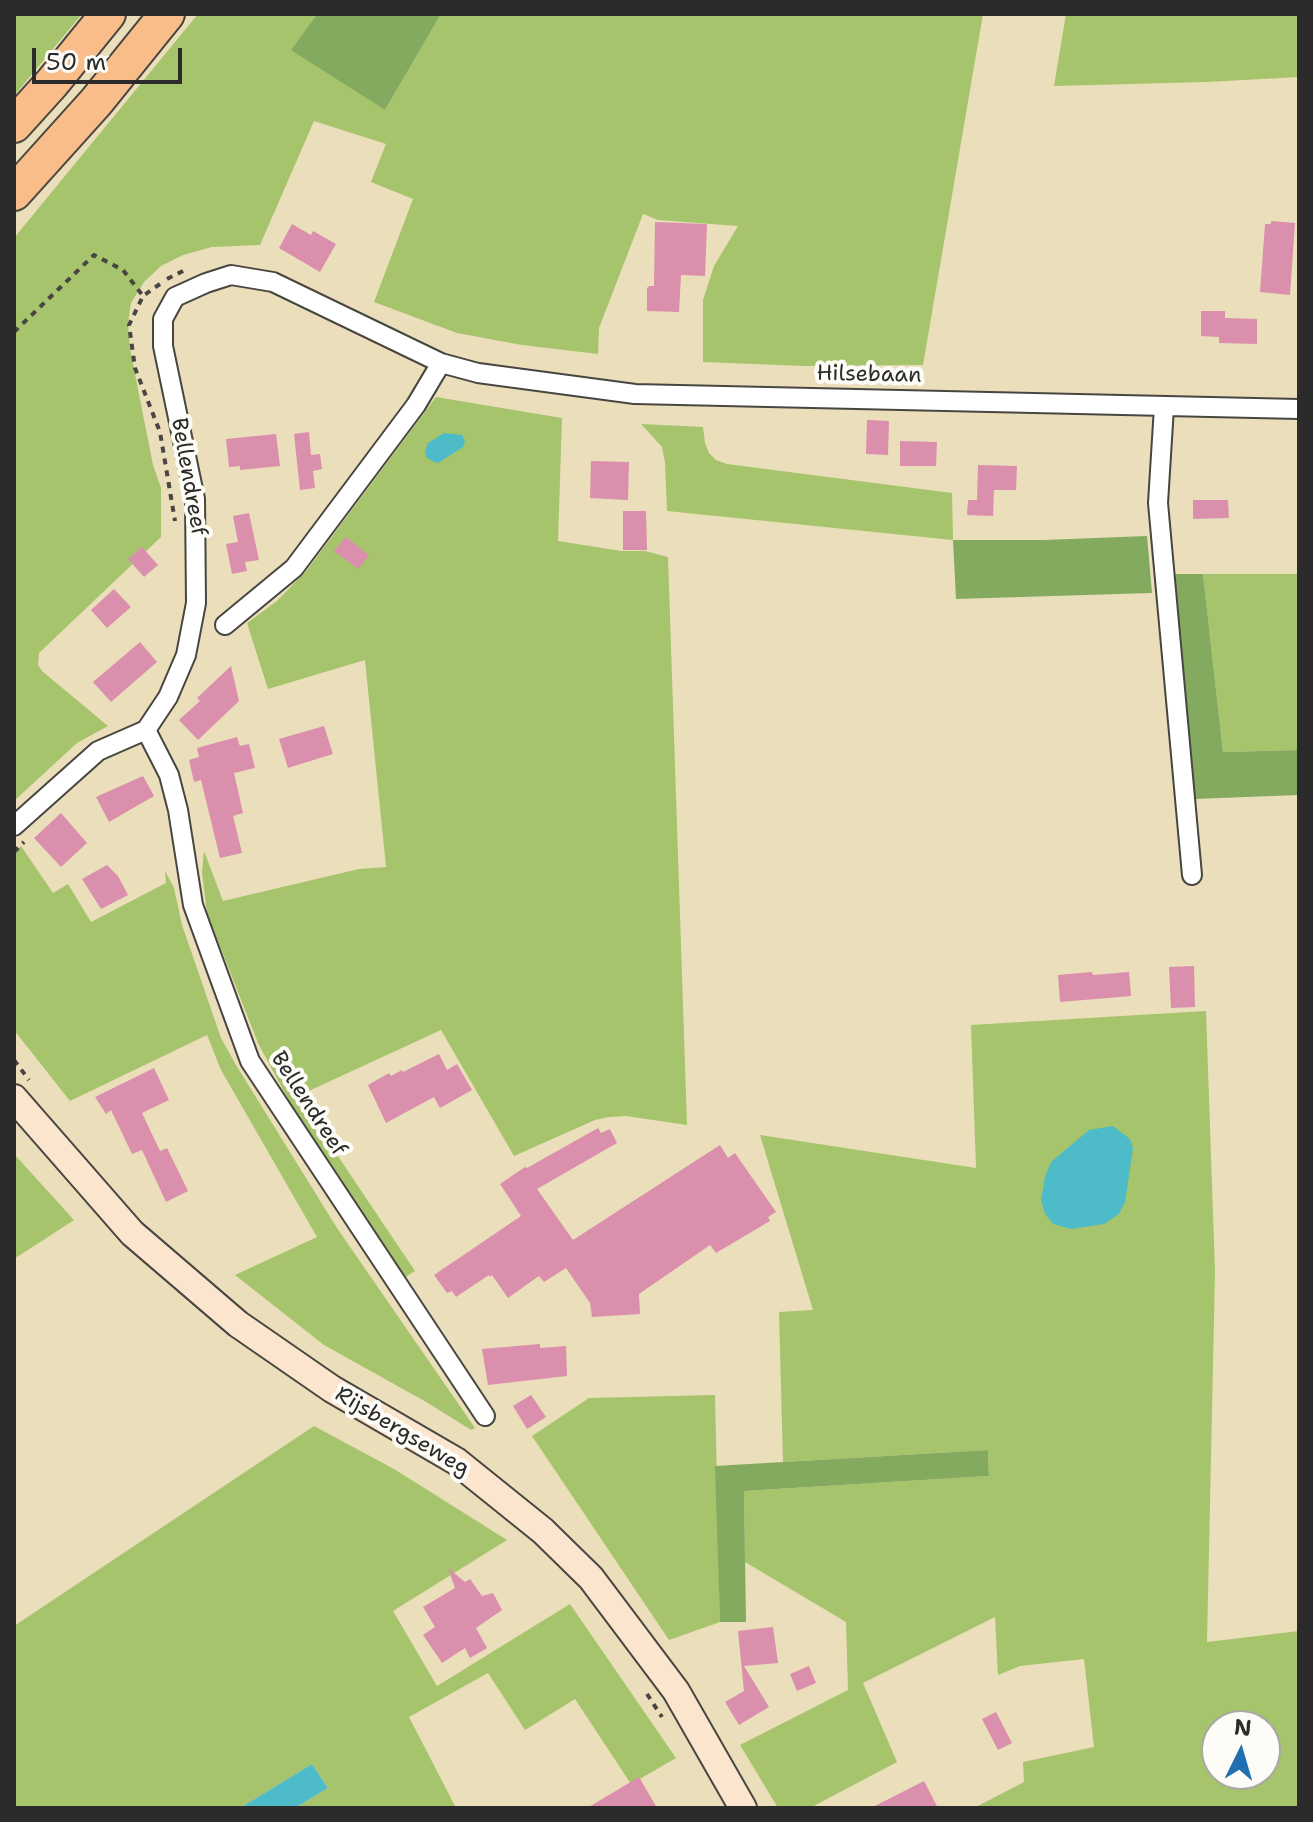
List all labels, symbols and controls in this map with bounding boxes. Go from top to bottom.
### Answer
scale bar [36,32,186,82]
text: 50 m [46,46,106,78]
street label: Hilsebaan [816,361,922,389]
street label: Bellendreef [165,416,211,538]
street label: Bellendreef [264,1047,352,1161]
street label: Rijsbergseweg [330,1381,474,1483]
north arrow [1201,1710,1281,1790]
text: N [1233,1712,1253,1743]

